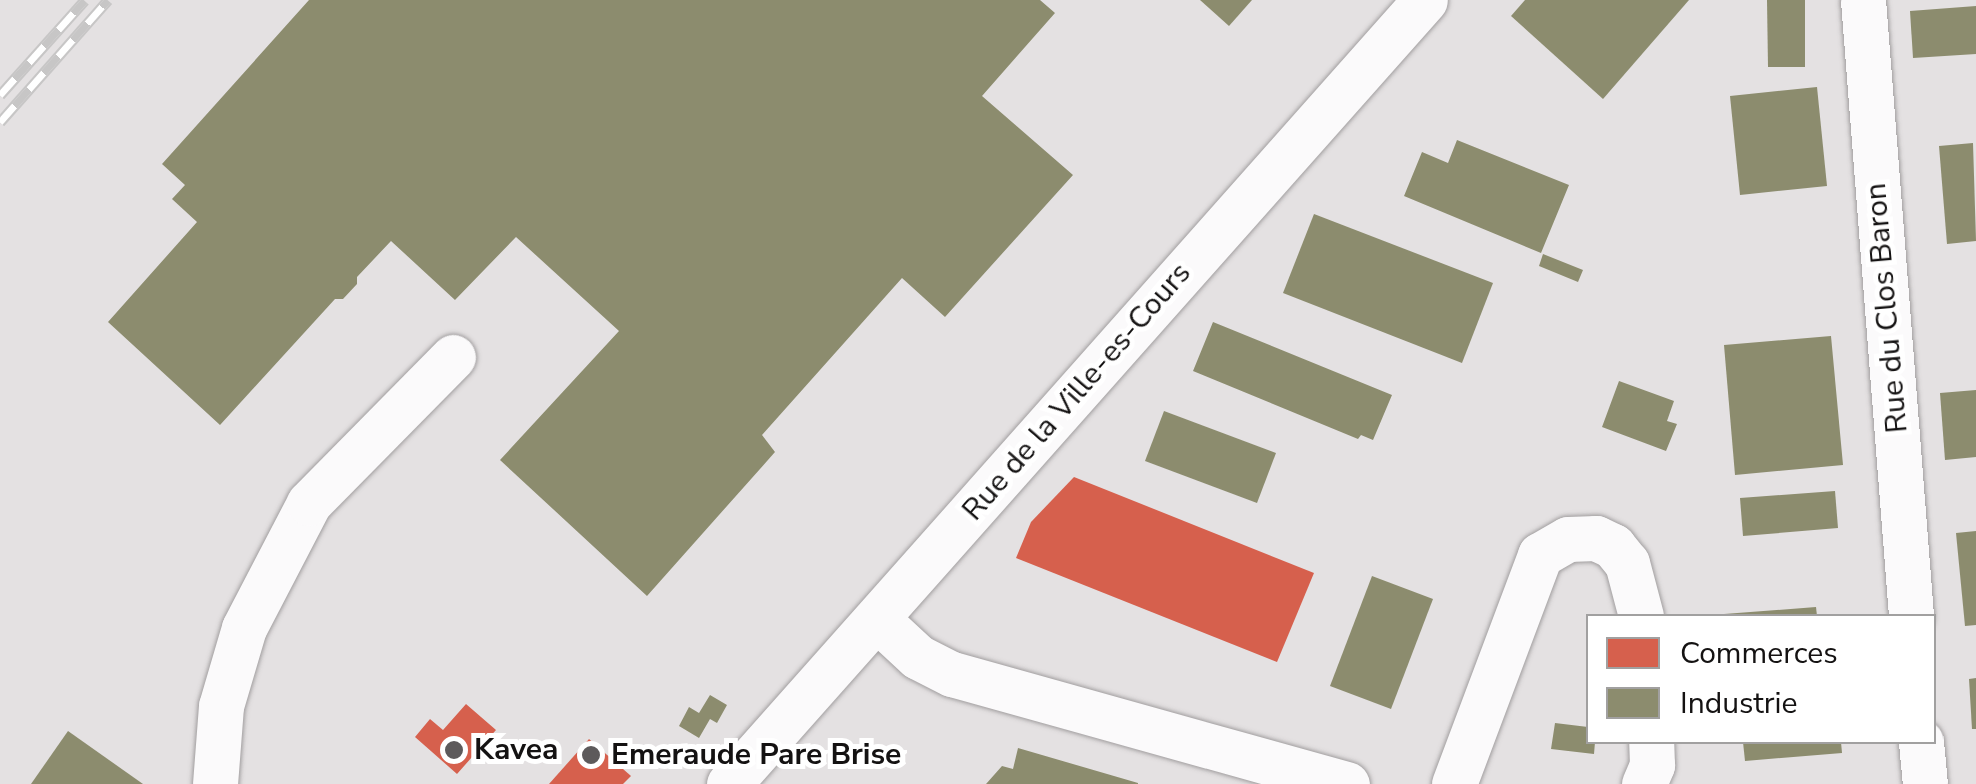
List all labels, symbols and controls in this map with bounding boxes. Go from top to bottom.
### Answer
street label: Rue du Clos Baron [1858,182,1916,434]
street label: Rue de la Ville-es-Cours [955,256,1199,528]
legend [1586,614,1936,744]
text: Commerces [1680,633,1838,674]
text: Industrie [1680,683,1797,724]
place label: Kavea [474,732,558,768]
place label: Emeraude Pare Brise [611,737,901,773]
marker: Kavea [443,739,465,761]
marker: Emeraude Pare Brise [580,744,602,766]

